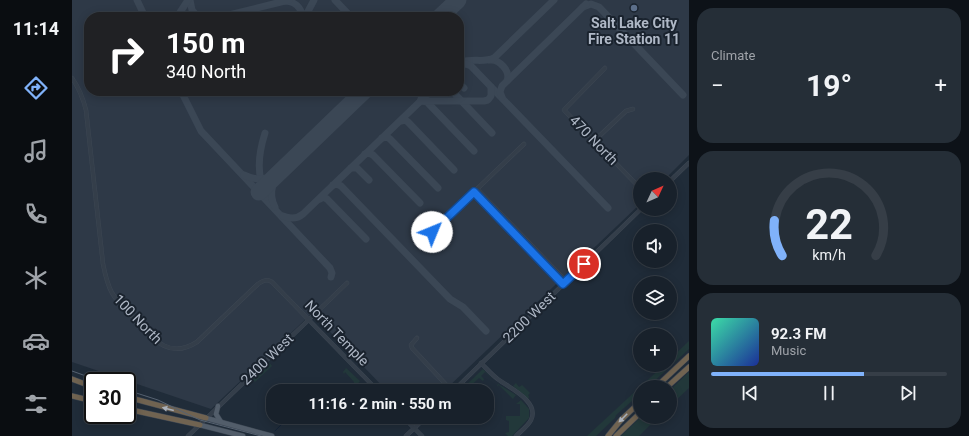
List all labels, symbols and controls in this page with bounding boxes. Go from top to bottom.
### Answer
marker: Salt Lake City Fire Station 11 [629,3,639,13]
place label: Salt Lake City Fire Station 11 [588,15,680,47]
text: 11:14 [13,18,59,39]
text: 150 m [166,27,245,60]
icon: right [100,28,152,80]
text: Climate [711,48,755,63]
text: 340 North [166,61,246,82]
text: 19° [806,68,852,103]
text: − [711,73,724,98]
text: + [935,73,947,98]
icon: directions [22,74,50,102]
street label: 470 North [567,112,621,168]
icon: music [22,137,50,165]
north arrow [633,172,677,216]
map controls [633,172,677,424]
icon: phone [22,200,50,228]
text: 22 [805,200,853,249]
position arrow [411,211,453,253]
button: sound [633,224,677,268]
pin [567,247,601,281]
text: km/h [812,247,846,263]
icon: arrive [573,253,595,275]
icon: climate [22,264,50,292]
button: layers [633,276,677,320]
street label: 2200 West [500,288,559,346]
street label: 100 North [111,291,165,347]
street label: North Temple [302,297,372,369]
text: 92.3 FM [771,325,826,343]
icon: car [22,327,50,355]
button: + [633,328,677,372]
street label: 2400 West [238,330,297,388]
text: Music [771,343,806,358]
speed limit sign: 30 [84,372,136,424]
button: − [633,380,677,424]
icon: previous [739,382,761,404]
icon: pause [818,382,840,404]
icon: next [897,382,919,404]
icon: filters [22,390,50,418]
text: 11:16 · 2 min · 550 m [309,395,451,413]
one-way arrow [162,406,174,412]
one-way arrow [618,413,628,423]

